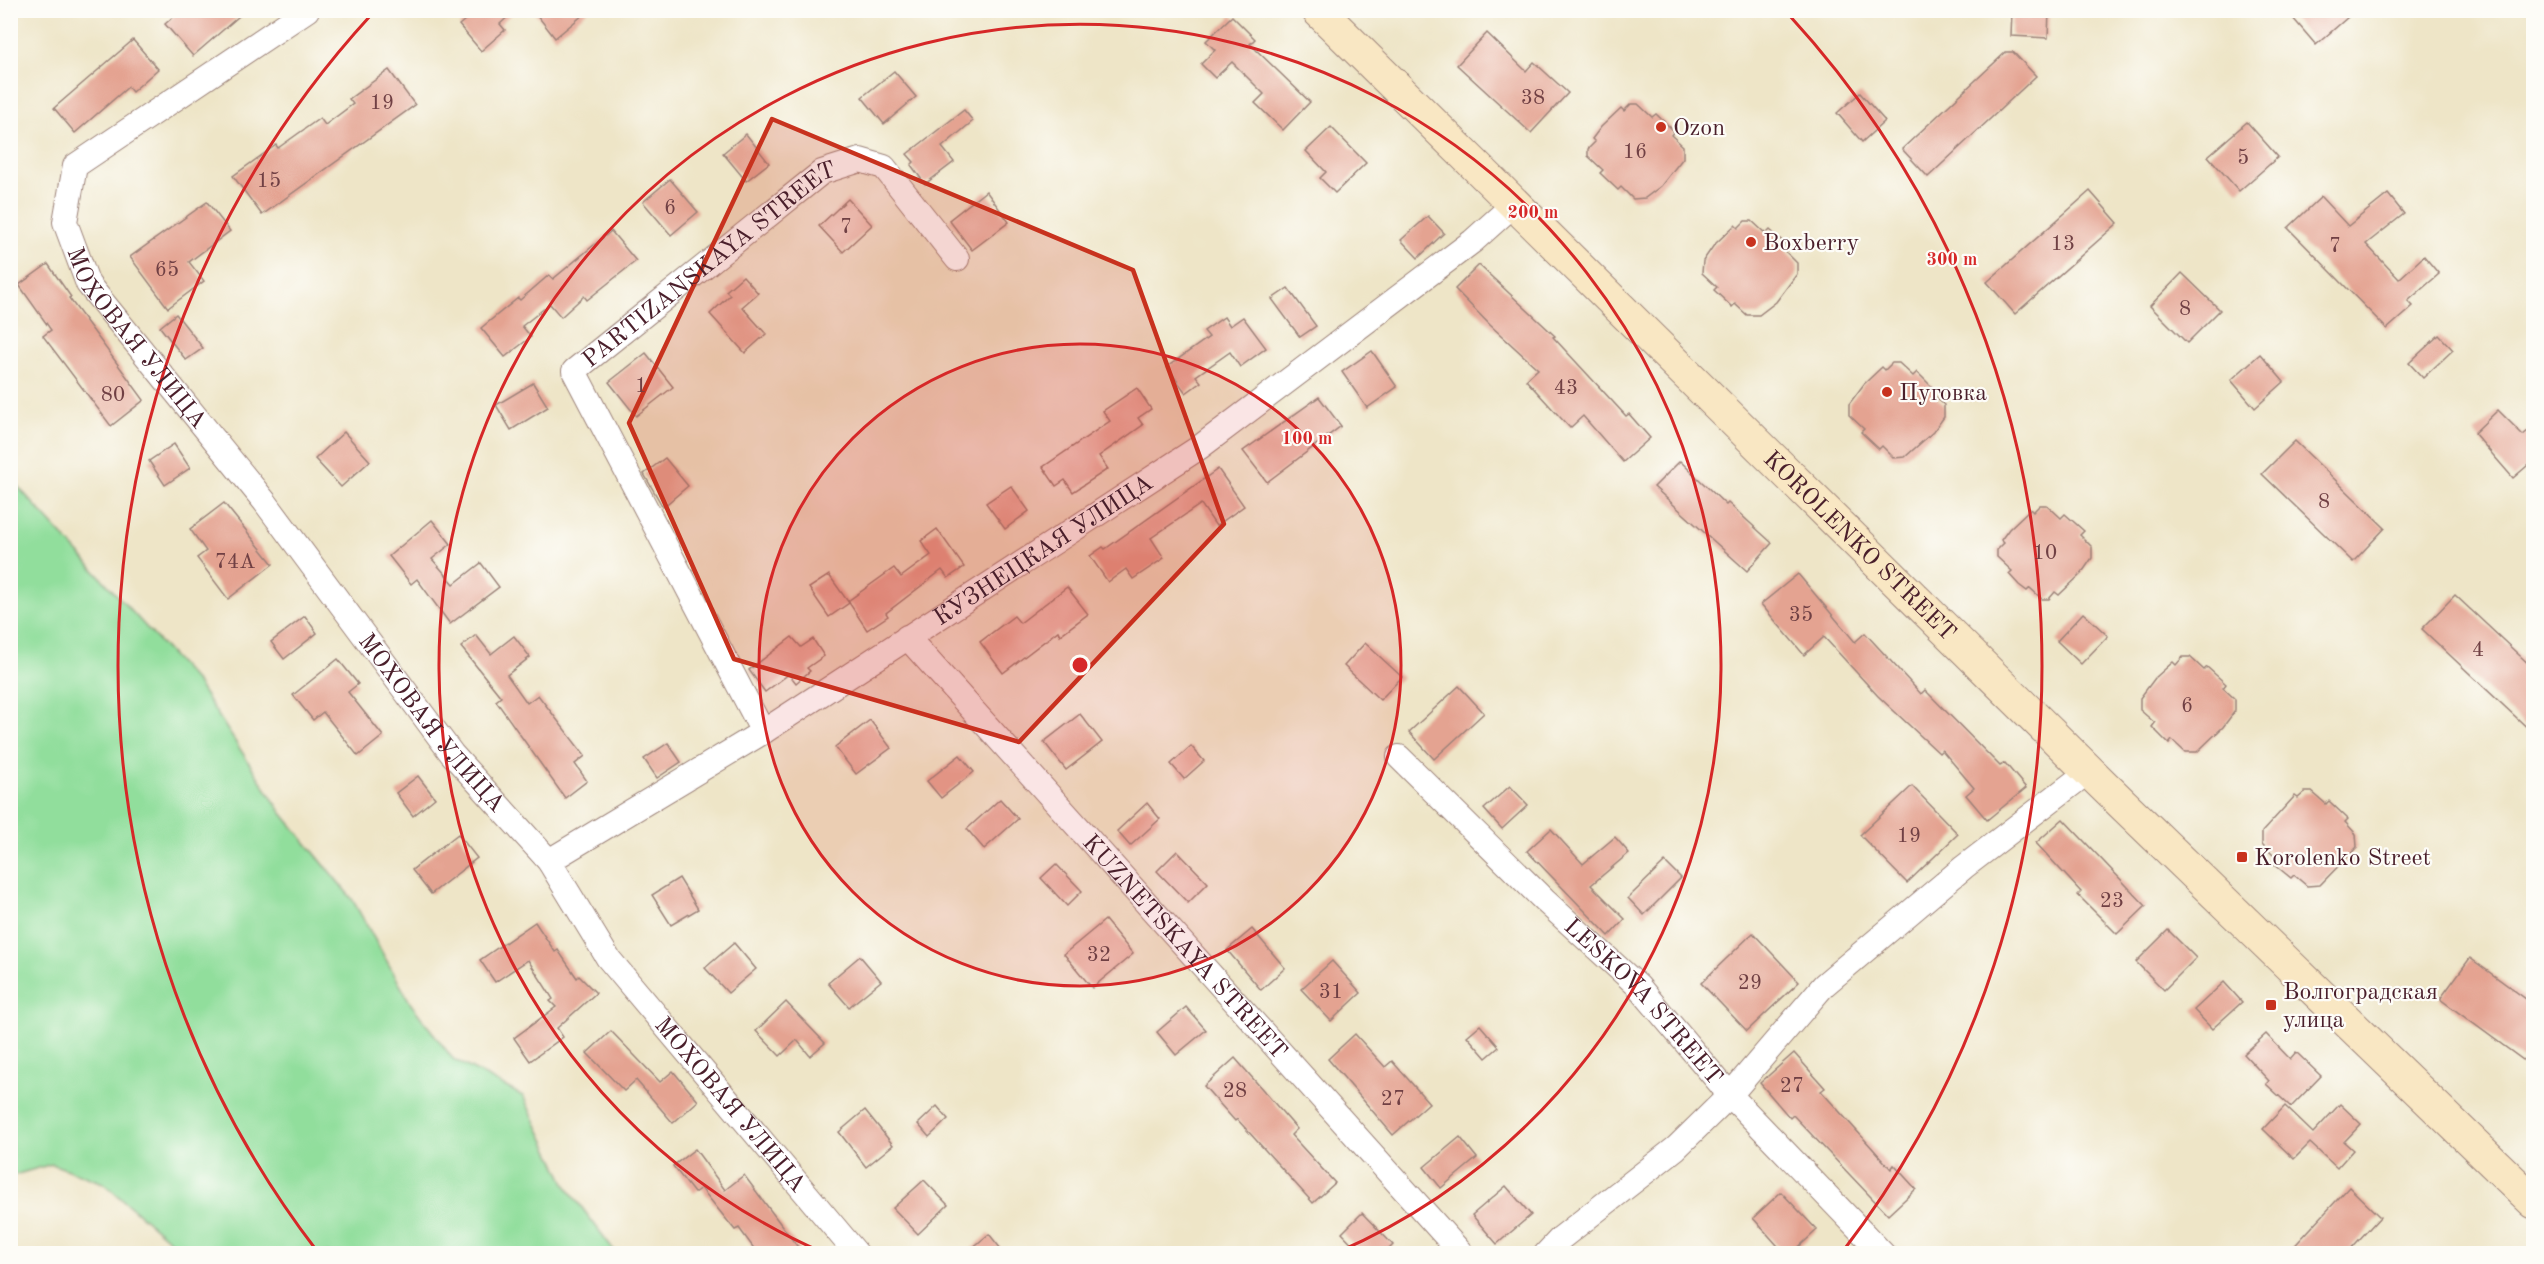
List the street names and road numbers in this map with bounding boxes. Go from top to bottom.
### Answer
street label: PARTIZANSKAYA STREET [579,159,839,373]
street label: МОХОВАЯ УЛИЦА [61,244,210,434]
street label: KOROLENKO STREET [1758,447,1960,646]
street label: КУЗНЕЦКАЯ УЛИЦА [930,471,1158,631]
street label: МОХОВАЯ УЛИЦА [353,630,508,817]
street label: KUZNETSKAYA STREET [1077,831,1290,1064]
street label: LESKOVA STREET [1559,915,1726,1090]
street label: МОХОВАЯ УЛИЦА [649,1013,809,1197]

